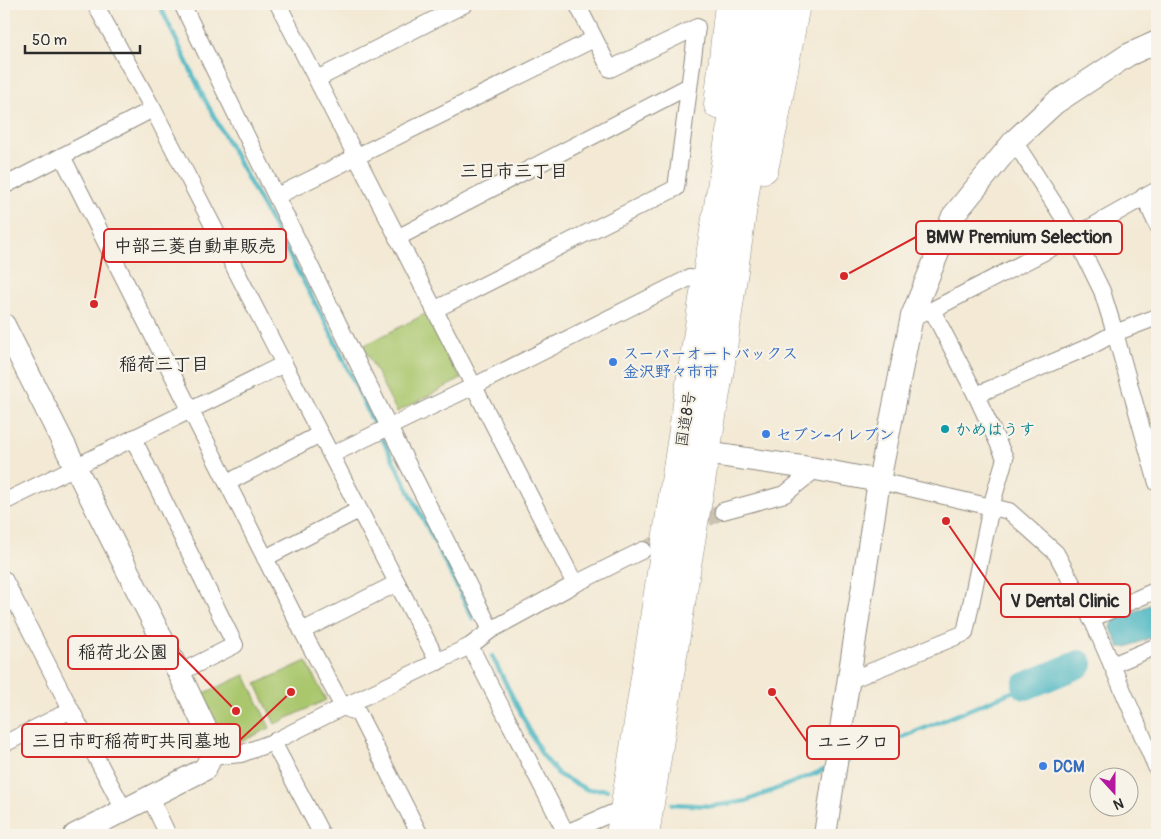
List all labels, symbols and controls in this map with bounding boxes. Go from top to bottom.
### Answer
scale bar [25,22,140,54]
text: 50 m [32,31,67,50]
district label: 三日市三丁目 [460,160,568,183]
callout: BMW Premium Selection [916,221,1122,254]
text: BMW Premium Selection [926,226,1112,249]
callout: 中部三菱自動車販売 [104,229,286,262]
text: 中部三菱自動車販売 [114,235,276,258]
place label: スーパーオートバックス 金沢野々市市 [623,344,798,382]
district label: 稲荷三丁目 [119,353,209,376]
marker: スーパーオートバックス 金沢野々市市 [607,356,619,368]
street label: 国道8号 [672,390,700,448]
place label: かめはうす [955,420,1035,440]
marker: かめはうす [939,423,951,435]
place label: セブン-イレブン [776,425,895,445]
marker: セブン-イレブン [760,428,772,440]
callout: V Dental Clinic [1001,584,1130,617]
text: V Dental Clinic [1010,590,1120,613]
callout: 稲荷北公園 [68,636,178,669]
text: 稲荷北公園 [78,641,168,664]
callout: 三日市町稲荷町共同墓地 [22,724,240,757]
callout: ユニクロ [807,726,899,759]
text: 三日市町稲荷町共同墓地 [32,730,230,753]
text: ユニクロ [817,731,889,754]
place label: DCM [1053,757,1085,777]
marker: DCM [1037,760,1049,772]
north arrow [1088,766,1138,816]
text: N [1111,794,1126,813]

